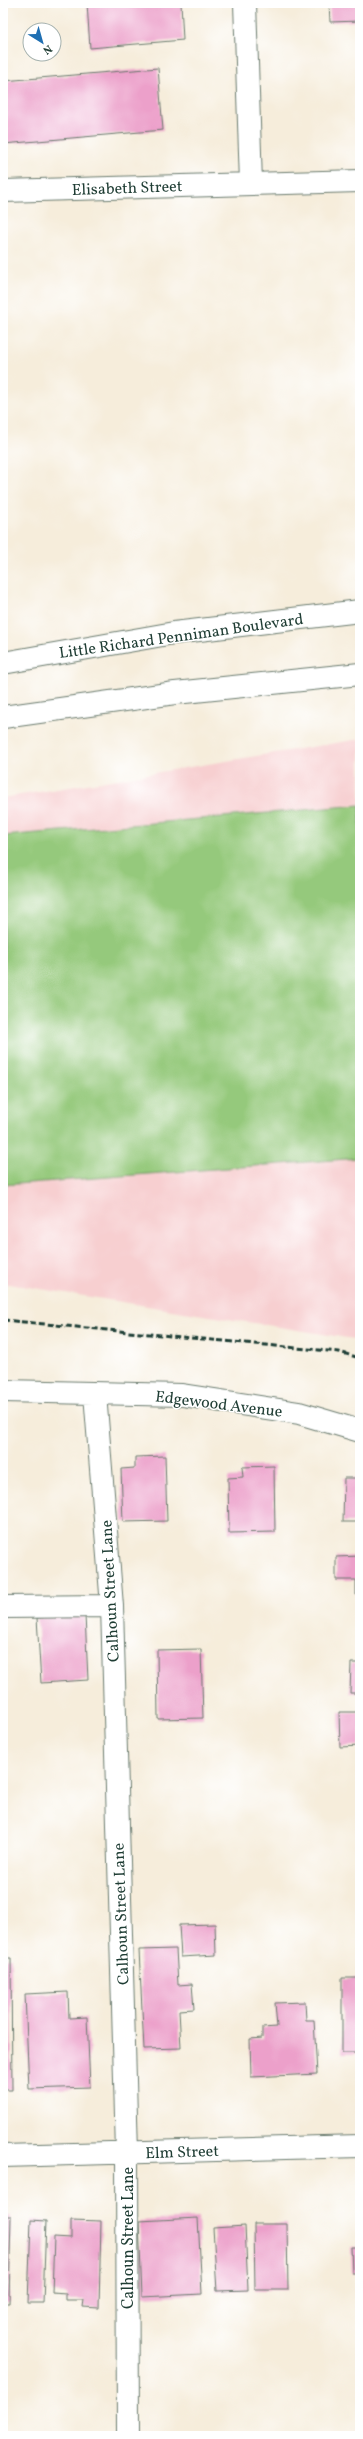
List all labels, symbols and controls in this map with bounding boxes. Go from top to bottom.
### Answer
north arrow [22,22,62,62]
text: N [39,40,55,57]
street label: Elisabeth Street [71,176,183,202]
street label: Little Richard Penniman Boulevard [58,609,305,665]
street label: Edgewood Avenue [154,1386,284,1424]
street label: Calhoun Street Lane [96,1519,126,1662]
street label: Calhoun Street Lane [109,1842,135,1985]
street label: Elm Street [145,2141,220,2165]
street label: Calhoun Street Lane [118,2167,140,2309]

